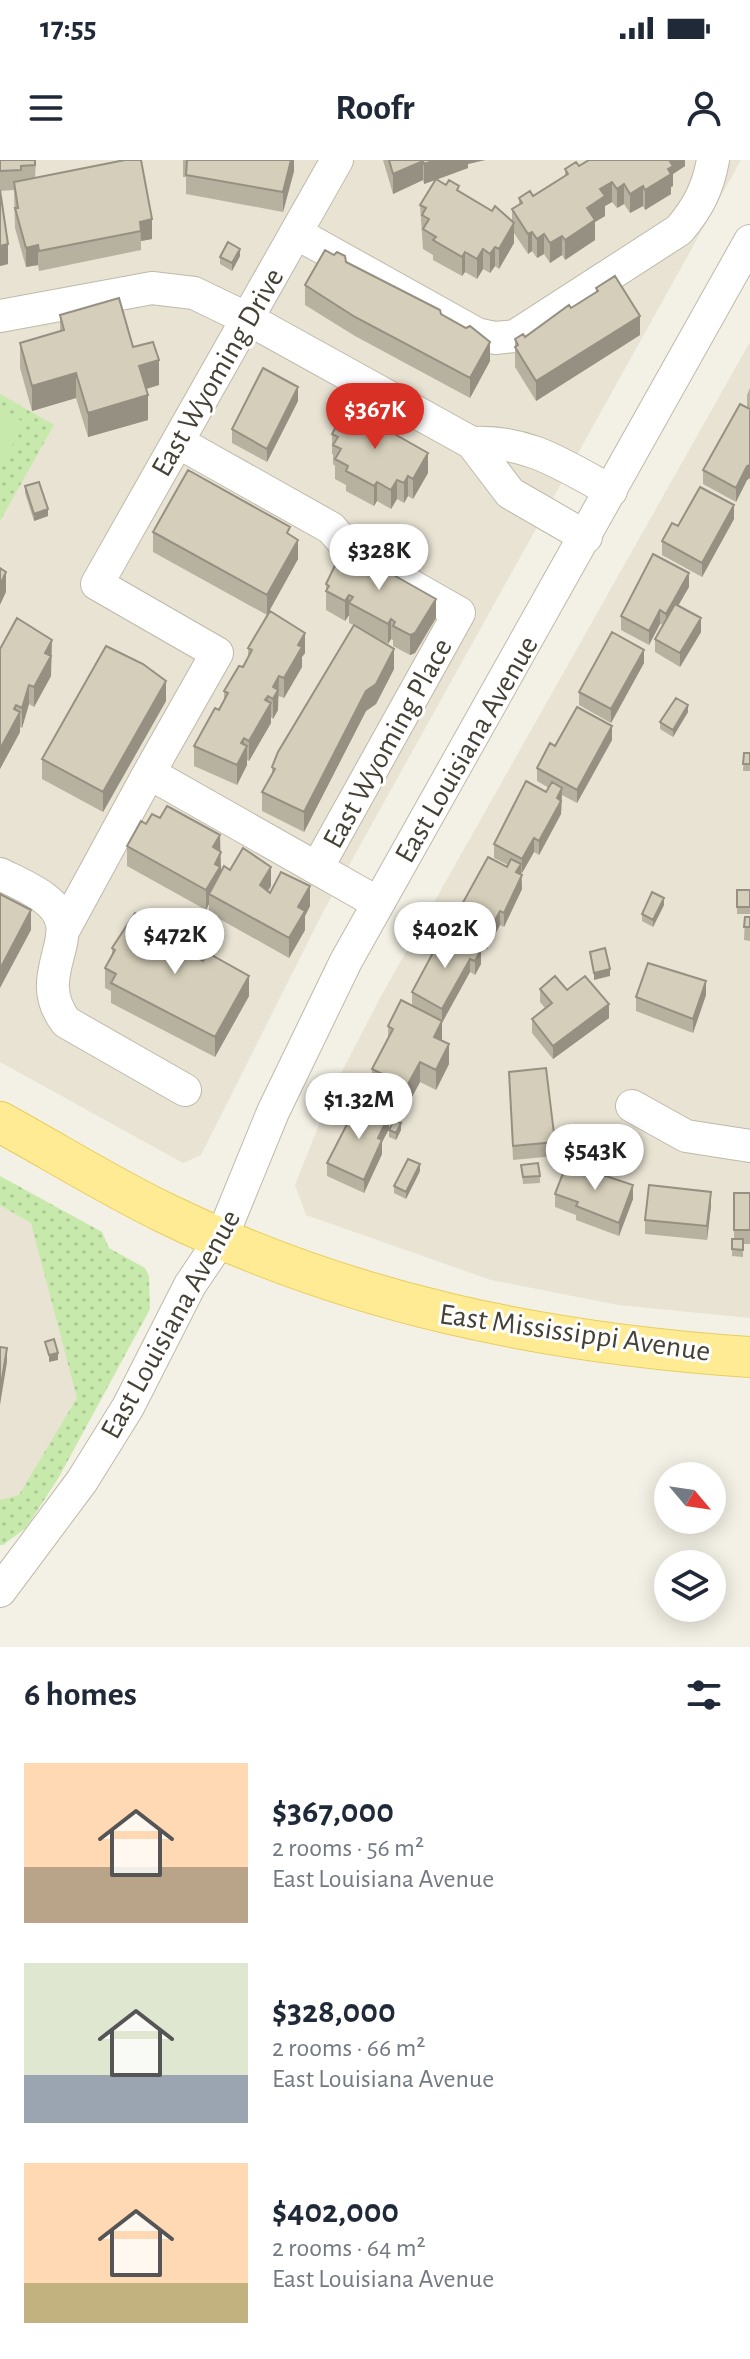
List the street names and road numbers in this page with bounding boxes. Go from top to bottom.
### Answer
street label: East Wyoming Drive [146,263,290,482]
street label: East Louisiana Avenue [390,631,544,868]
street label: East Wyoming Place [318,634,458,853]
street label: East Louisiana Avenue [96,1205,246,1444]
street label: East Mississippi Avenue [437,1299,712,1367]

